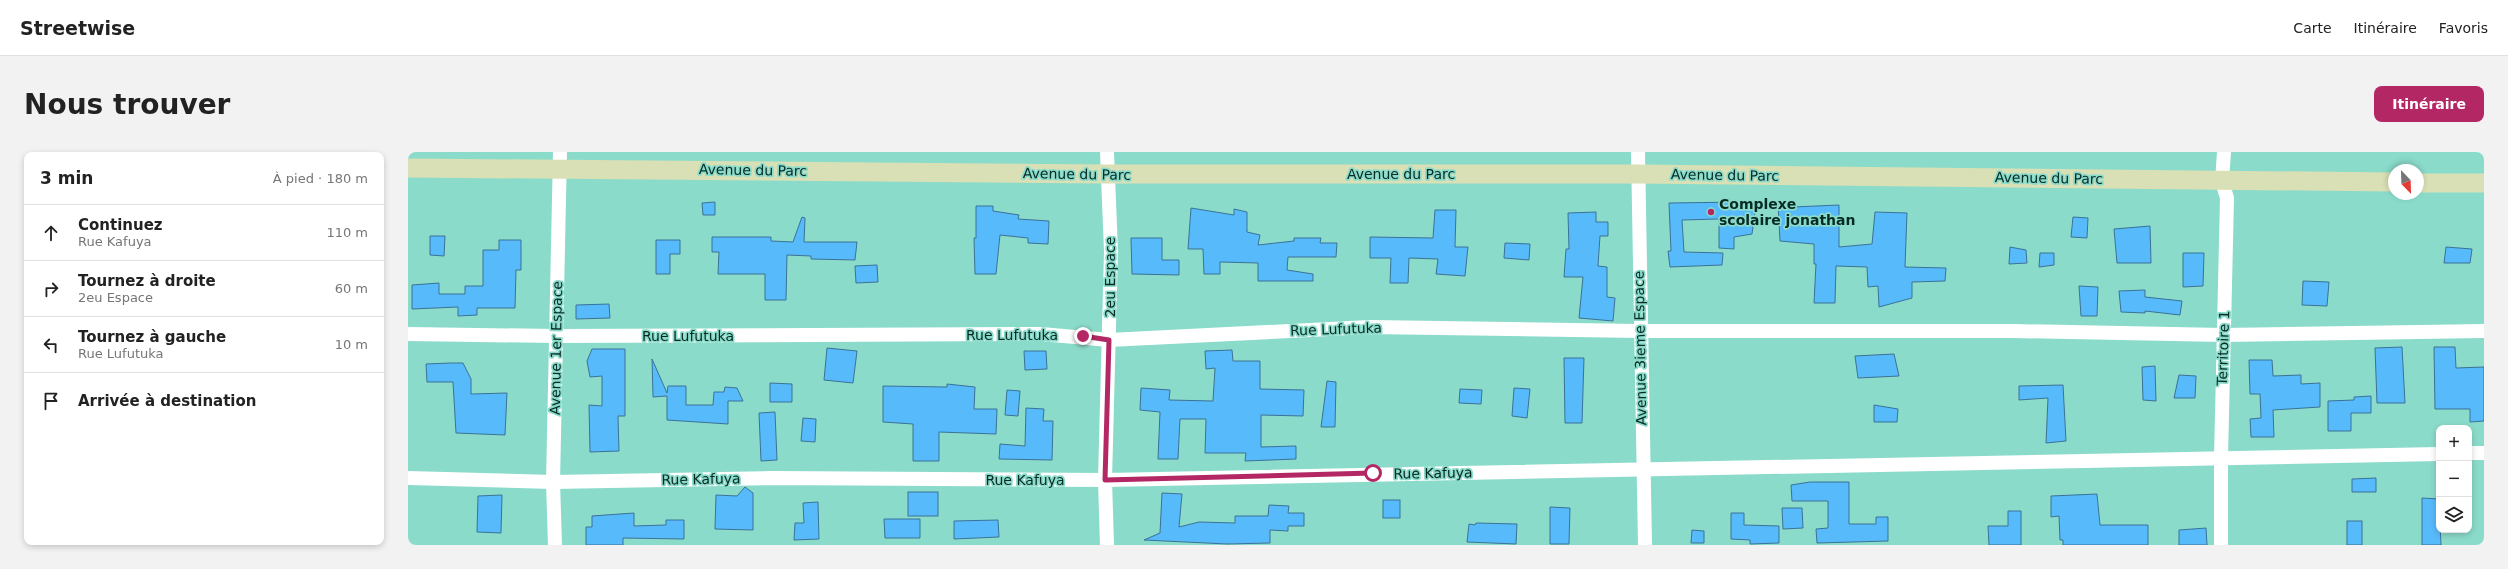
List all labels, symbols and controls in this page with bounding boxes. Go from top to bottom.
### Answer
text: Streetwise [20,17,135,39]
text: Carte [2293,20,2332,36]
text: Itinéraire [2354,20,2417,36]
text: Favoris [2439,20,2488,36]
button: Itinéraire [2374,86,2484,122]
text: Nous trouver [24,88,230,121]
street label: Avenue du Parc [699,161,807,179]
north arrow [2388,164,2424,200]
street label: Avenue du Parc [1023,165,1131,183]
street label: Avenue du Parc [1347,166,1455,182]
street label: Avenue du Parc [1671,166,1779,184]
text: 3 min [40,168,93,188]
street label: Avenue du Parc [1995,169,2103,187]
text: À pied · 180 m [273,171,368,186]
place label: Complexe scolaire jonathan [1719,196,1855,228]
marker: Complexe scolaire jonathan [1706,207,1716,217]
text: Continuez [78,216,163,234]
icon: ahead [40,222,62,244]
text: 110 m [326,225,368,240]
text: Rue Kafuya [78,234,152,249]
street label: 2eu Espace [1102,237,1118,317]
street label: Avenue 3ieme Espace [1631,271,1649,425]
text: Tournez à droite [78,272,216,290]
icon: right [40,278,62,300]
text: 60 m [335,281,368,296]
street label: Avenue 1er Espace [547,281,565,415]
text: 2eu Espace [78,290,153,305]
street label: Territoire 1 [2214,310,2232,387]
street label: Rue Lufutuka [1290,319,1382,339]
street label: Rue Lufutuka [966,327,1058,343]
route end [1074,327,1092,345]
text: Tournez à gauche [78,328,226,346]
street label: Rue Lufutuka [642,328,734,344]
icon: left [40,334,62,356]
text: 10 m [335,337,368,352]
text: Rue Lufutuka [78,346,164,361]
icon: arrive [40,390,62,412]
text: Arrivée à destination [78,392,256,410]
map controls [2436,425,2472,533]
button: + [2436,425,2472,461]
button: − [2436,461,2472,497]
route start [1364,464,1382,482]
street label: Rue Kafuya [1393,464,1473,482]
street label: Rue Kafuya [661,470,741,488]
street label: Rue Kafuya [985,472,1065,488]
button: layers [2436,497,2472,533]

